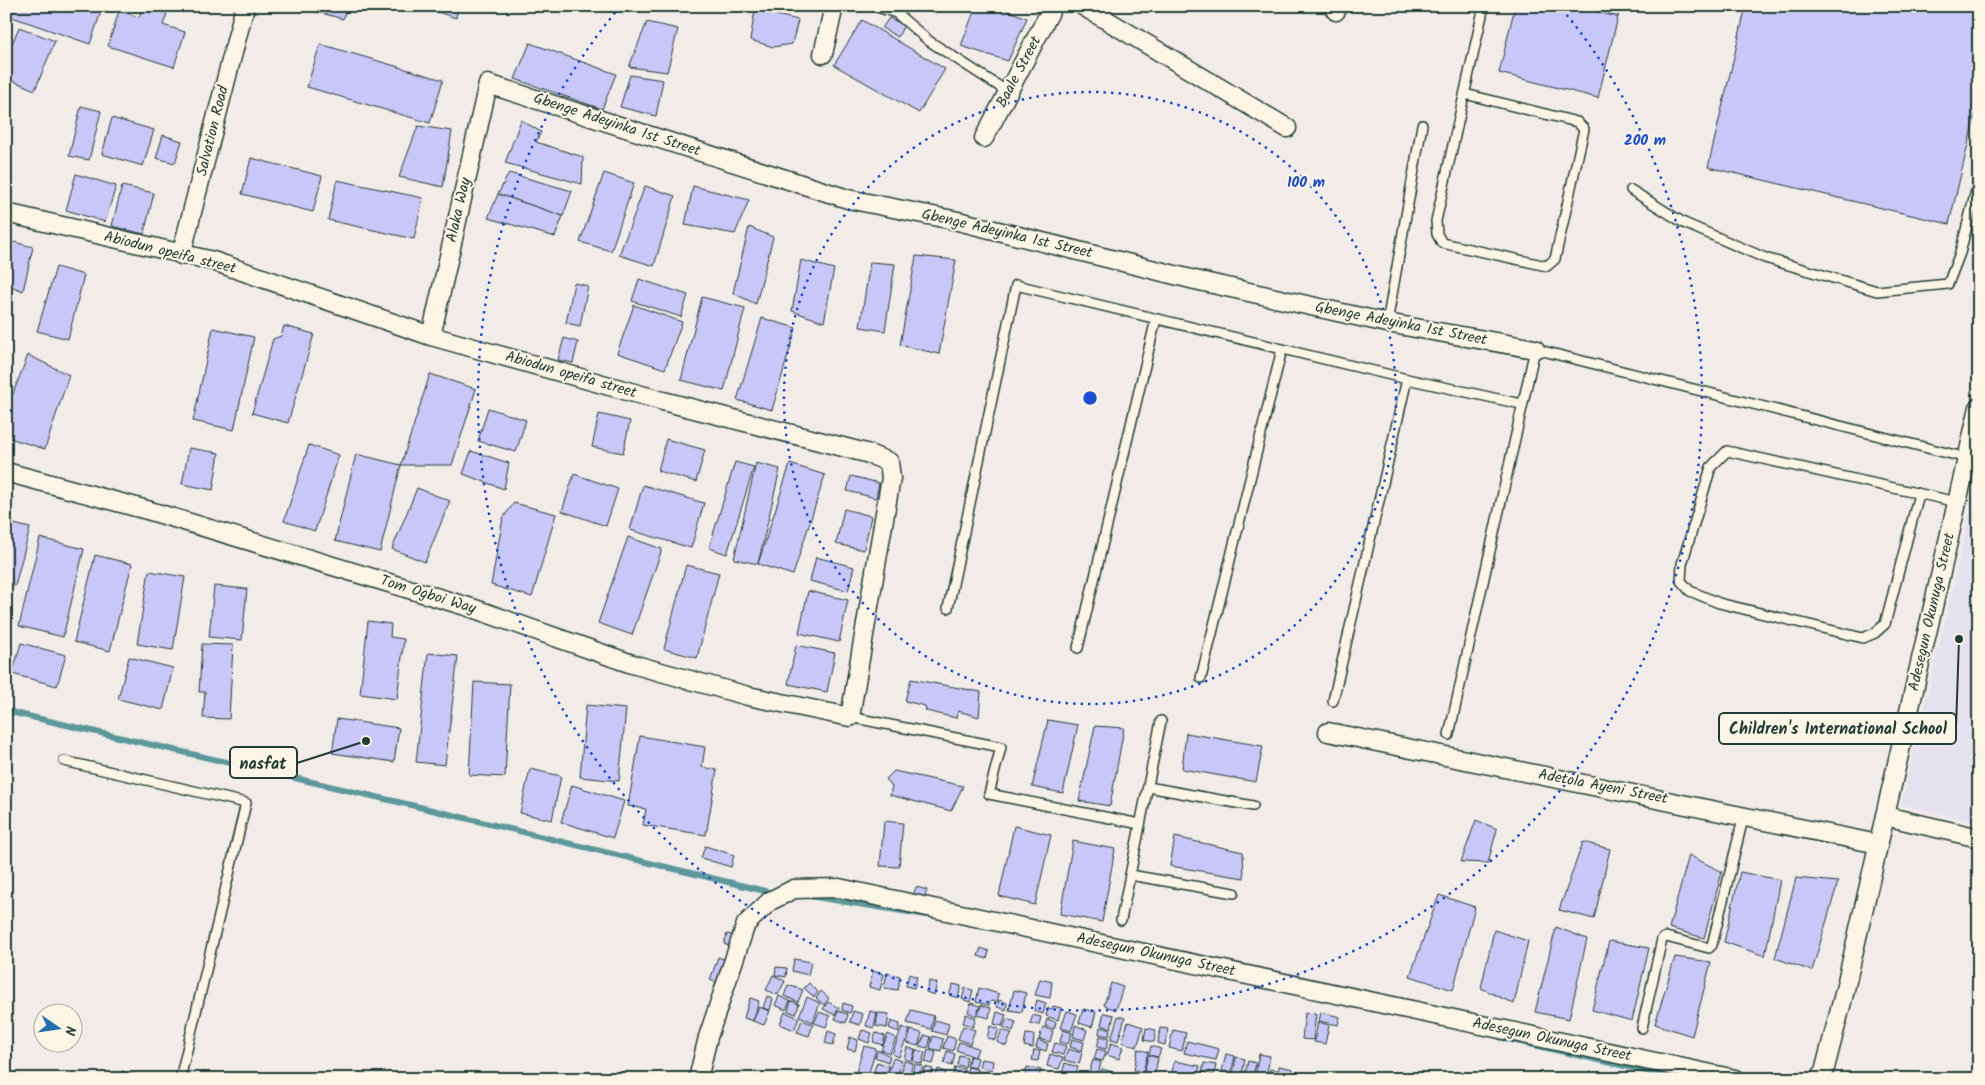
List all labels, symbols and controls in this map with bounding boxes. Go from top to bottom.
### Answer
street label: Baale Street [990,32,1048,112]
street label: Salvation Road [190,83,236,179]
street label: Gbenge Adeyinka 1st Street [530,87,704,163]
text: 200 m [1624,129,1666,153]
text: 100 m [1287,171,1325,195]
street label: Alaka Way [440,174,478,245]
street label: Gbenge Adeyinka 1st Street [919,203,1095,265]
street label: Abiodun opeifa street [101,225,239,281]
street label: Gbenge Adeyinka 1st Street [1313,296,1489,352]
street label: Abiodun opeifa street [503,345,640,405]
centre of rings [1081,389,1099,407]
street label: Adesegun Okunuga Street [1902,530,1962,693]
street label: Tom Ogboi Way [377,569,480,621]
callout: Children's International School [1719,713,1956,744]
text: Children's International School [1729,717,1948,742]
callout: nasfat [230,747,297,778]
text: nasfat [240,752,287,777]
street label: Adetola Ayeni Street [1536,763,1670,811]
street label: Adesegun Okunuga Street [1074,926,1238,984]
north arrow [32,1002,82,1052]
street label: Adesegun Okunuga Street [1470,1011,1634,1069]
text: N [58,1024,81,1038]

